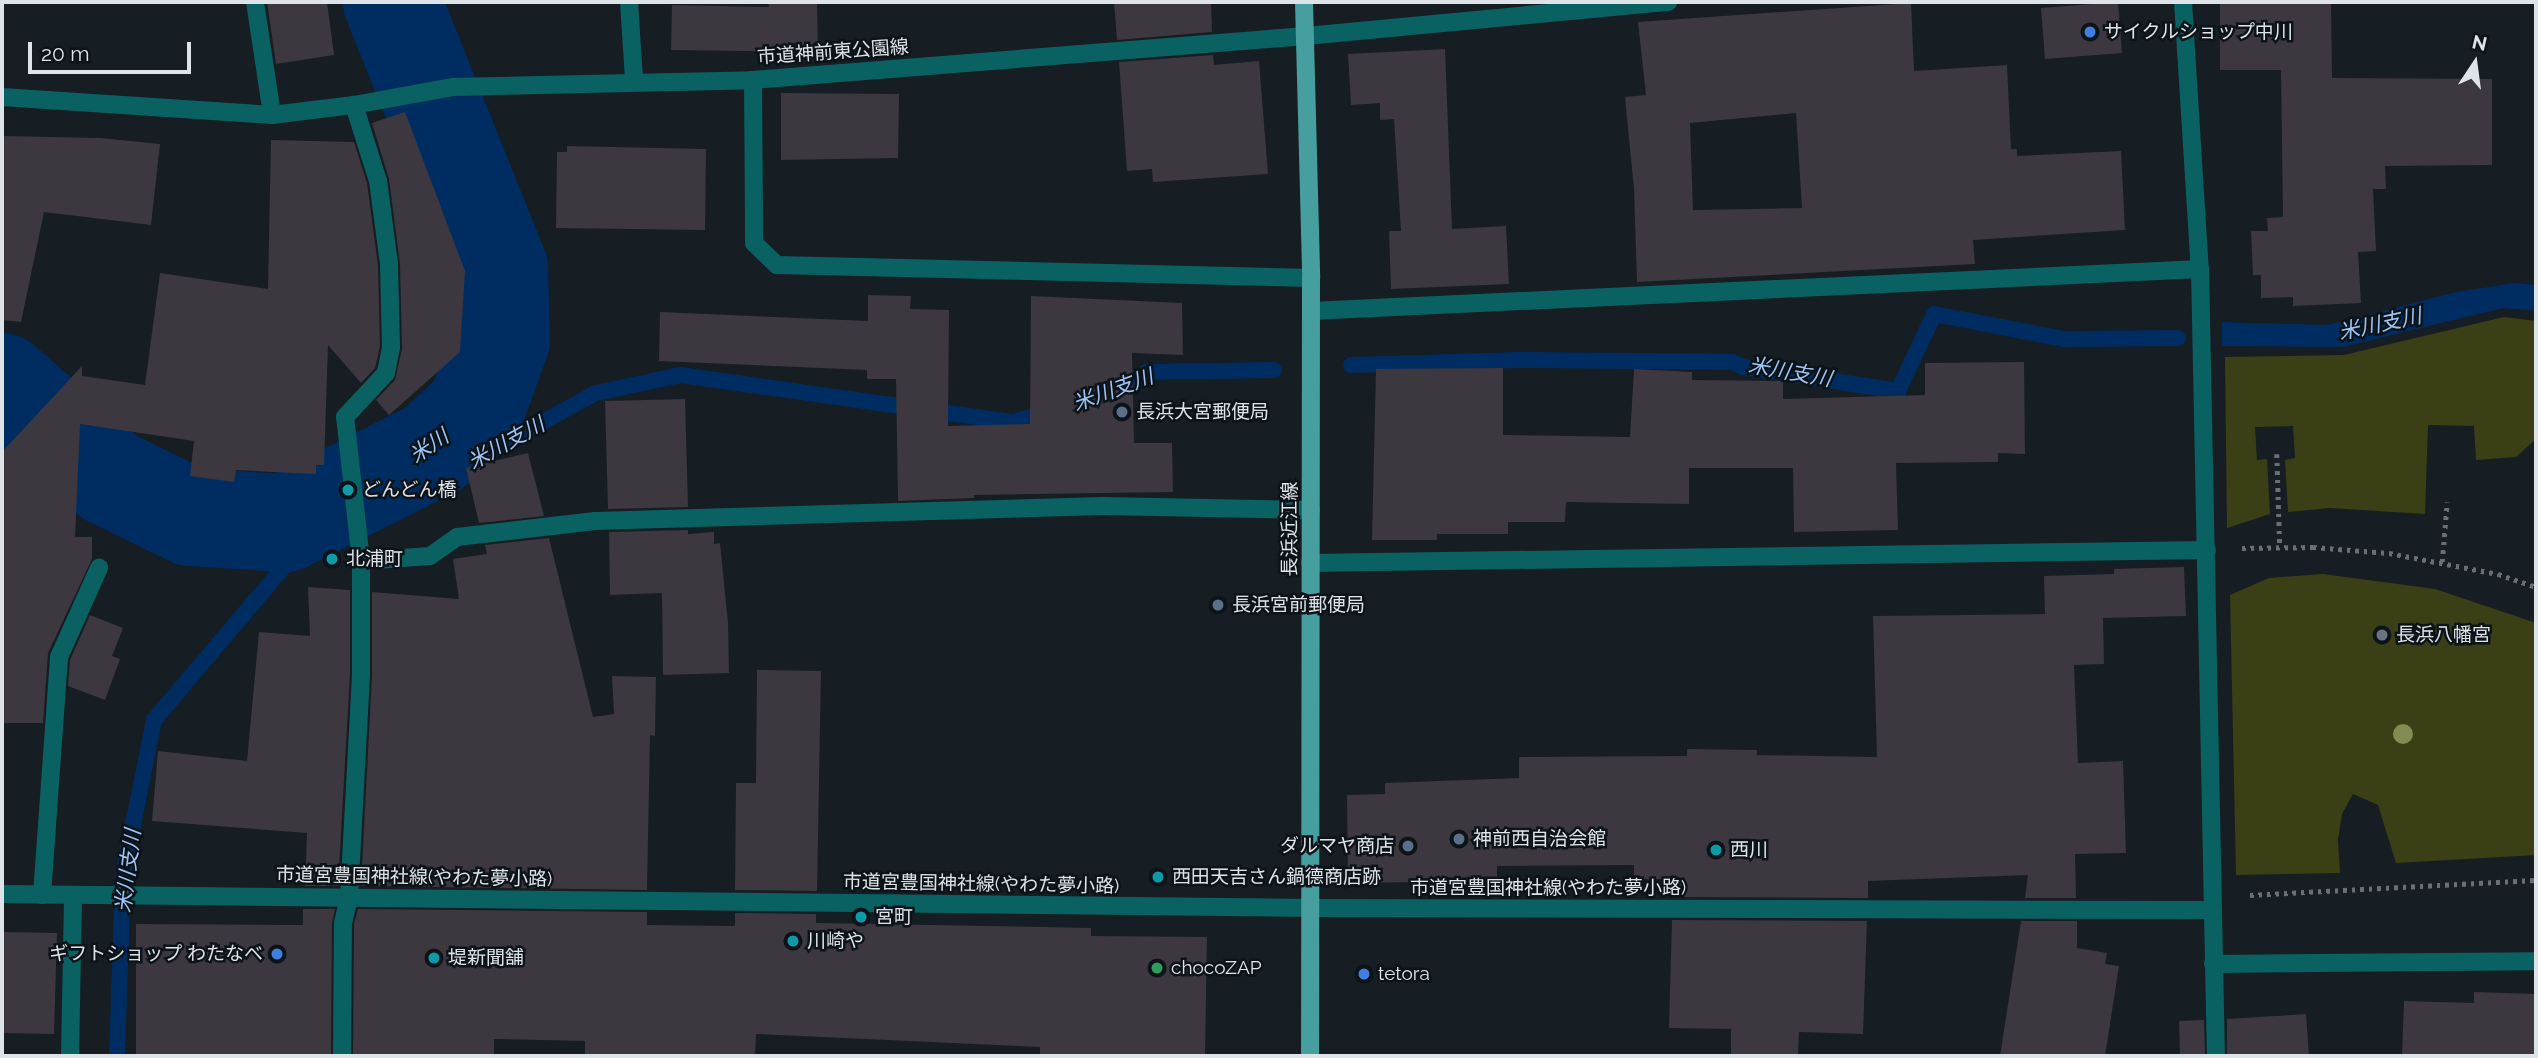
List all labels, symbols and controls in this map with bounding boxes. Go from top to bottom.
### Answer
place label: サイクルショップ中川 [2104,21,2294,43]
marker: サイクルショップ中川 [2082,24,2098,40]
scale bar [32,28,194,72]
north arrow [2440,28,2510,98]
text: N [2470,30,2489,55]
street label: 市道神前東公園線 [756,35,910,69]
text: 20 m [41,41,89,66]
water label: 米川支川 [2336,303,2424,345]
water label: 米川支川 [1746,352,1834,392]
water label: 米川支川 [1069,364,1157,416]
place label: 長浜大宮郵便局 [1136,401,1269,423]
marker: 長浜大宮郵便局 [1114,404,1130,420]
water label: 米川支川 [463,412,549,474]
water label: 米川 [405,424,453,468]
place label: どんどん橋 [362,479,457,501]
marker: どんどん橋 [340,482,356,498]
street label: 長浜近江線 [1279,482,1301,576]
place label: 北浦町 [346,548,403,570]
marker: 北浦町 [324,551,340,567]
place label: 長浜宮前郵便局 [1232,594,1365,616]
marker: 長浜宮前郵便局 [1210,597,1226,613]
place label: 長浜八幡宮 [2396,624,2491,646]
marker: 長浜八幡宮 [2374,627,2390,643]
water label: 米川支川 [110,828,146,914]
place label: 神前西自治会館 [1473,828,1606,850]
marker: 神前西自治会館 [1451,831,1467,847]
place label: ダルマヤ商店 [1280,835,1394,857]
marker: ダルマヤ商店 [1400,838,1416,854]
place label: 西川 [1730,839,1768,861]
marker: 西川 [1708,842,1724,858]
street label: 市道宮豊国神社線(やわた夢小路) [276,863,552,891]
place label: 西田天吉さん鍋德商店跡 [1172,866,1381,888]
marker: 西田天吉さん鍋德商店跡 [1150,869,1166,885]
street label: 市道宮豊国神社線(やわた夢小路) [843,870,1119,898]
street label: 市道宮豊国神社線(やわた夢小路) [1410,877,1686,899]
place label: 宮町 [875,906,913,928]
marker: 宮町 [853,909,869,925]
place label: 川崎や [807,930,864,952]
marker: 川崎や [785,933,801,949]
place label: ギフトショップ わたなべ [49,943,263,965]
marker: ギフトショップ わたなべ [269,946,285,962]
place label: 堤新聞舗 [448,947,524,969]
marker: 堤新聞舗 [426,950,442,966]
place label: chocoZAP [1171,957,1262,979]
marker: chocoZAP [1149,960,1165,976]
place label: tetora [1378,963,1430,985]
marker: tetora [1356,966,1372,982]

